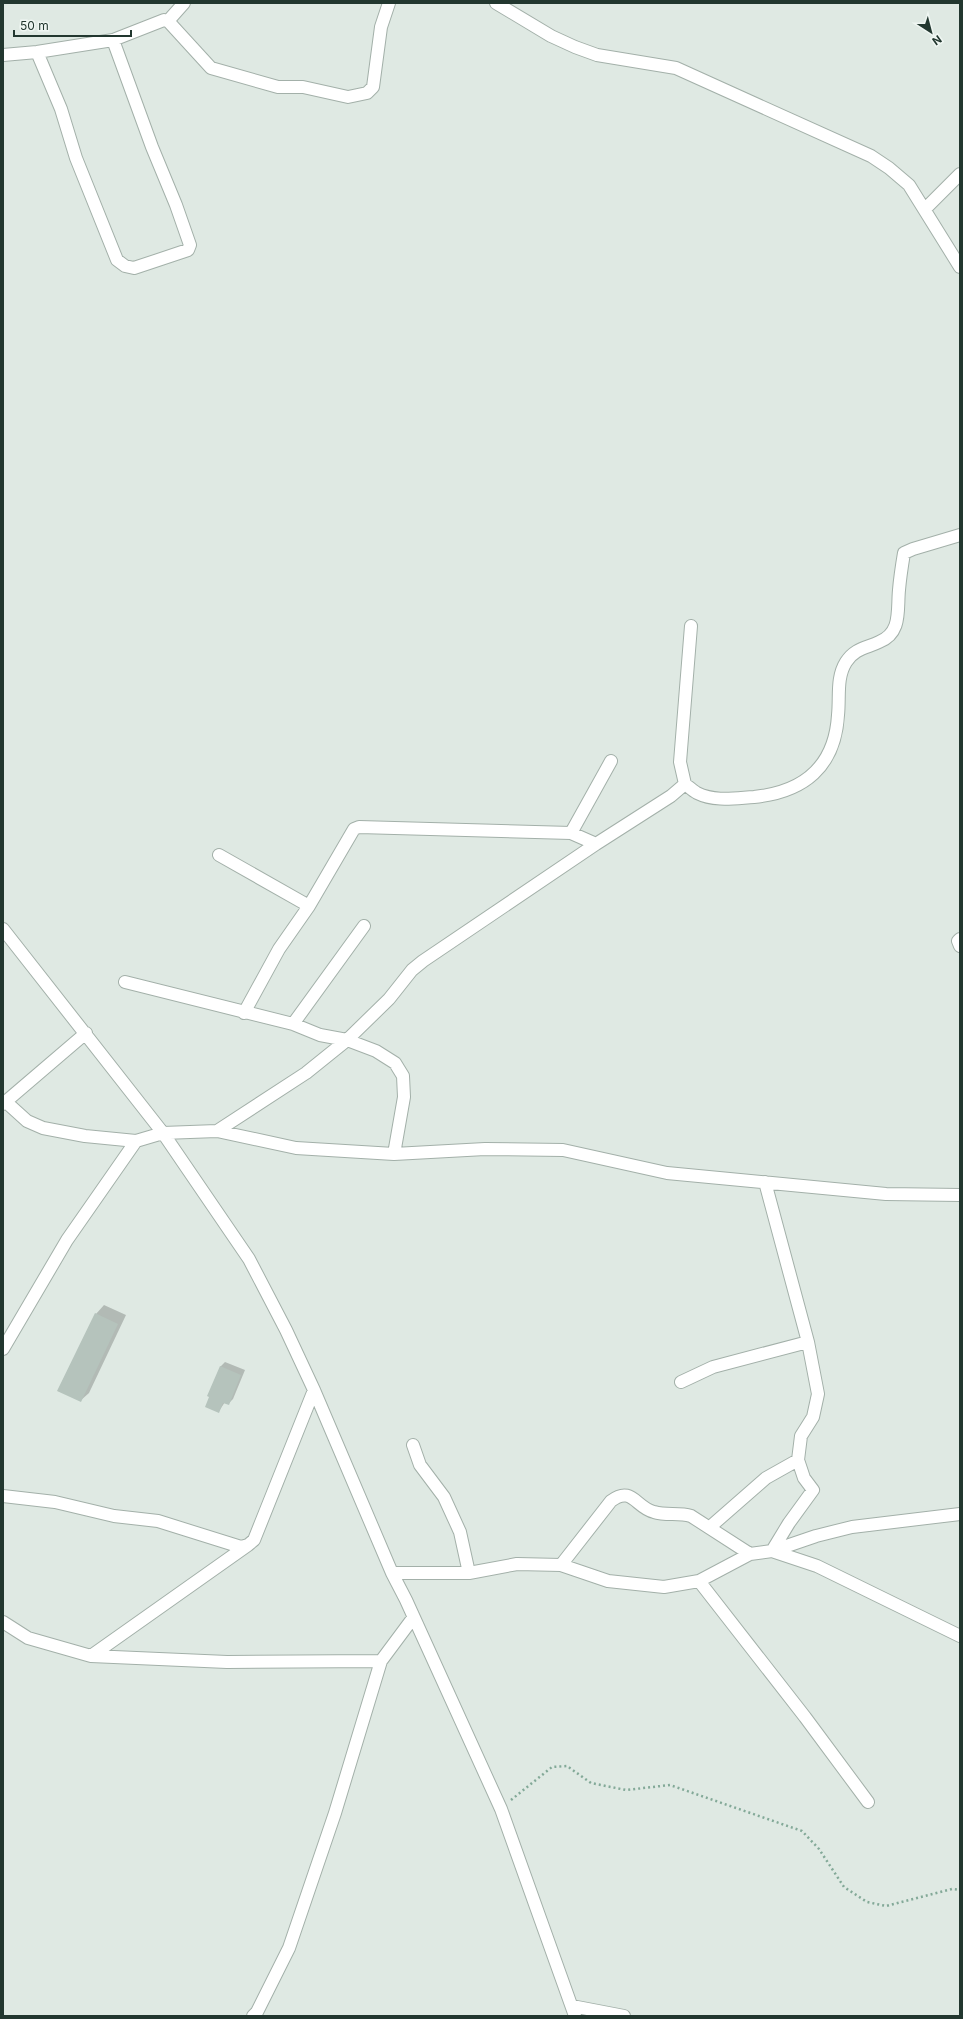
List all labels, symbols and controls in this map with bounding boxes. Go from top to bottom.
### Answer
scale bar [14,12,131,38]
north arrow [911,12,951,52]
text: 50 m [20,18,49,33]
text: N [929,32,944,48]

